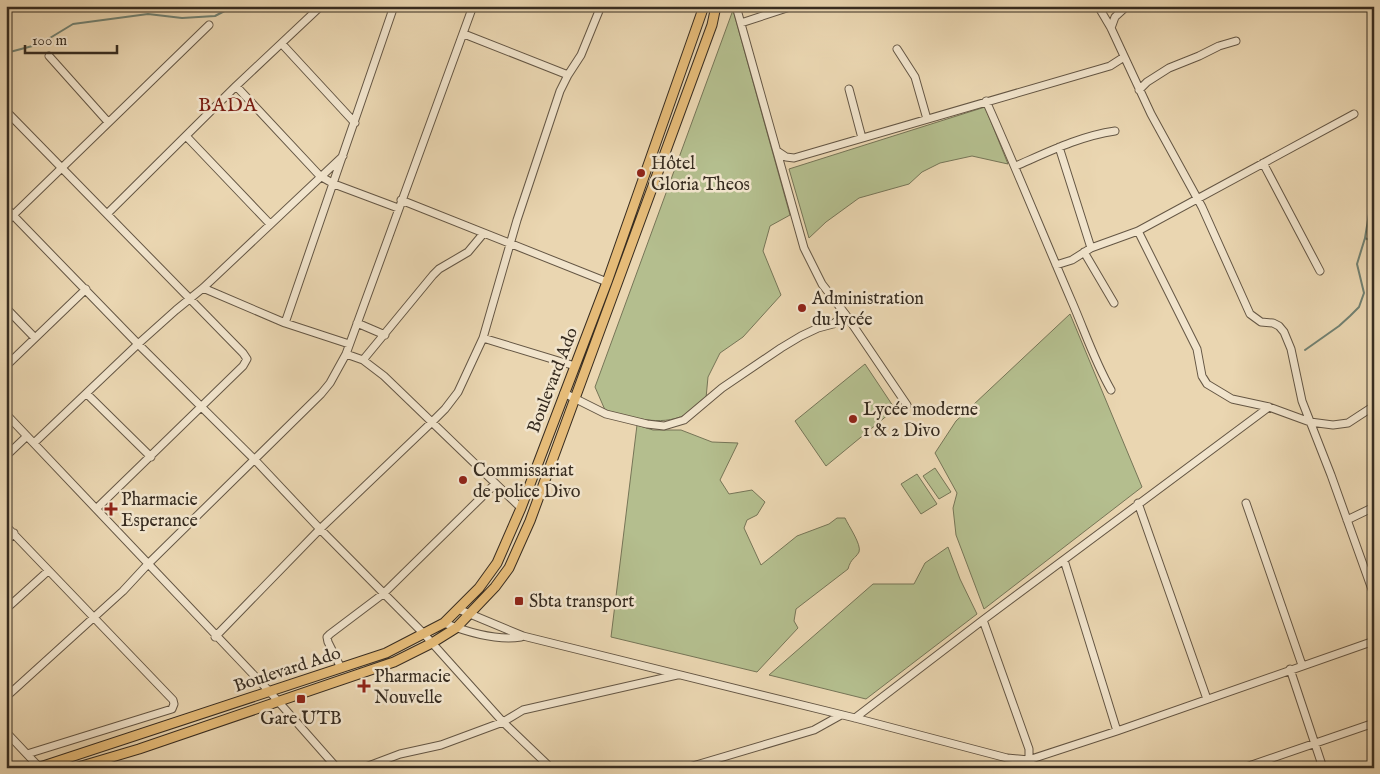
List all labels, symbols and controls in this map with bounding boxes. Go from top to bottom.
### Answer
scale bar [25,22,118,54]
text: 100 m [32,31,68,50]
district label: BADA [198,93,258,118]
place label: Hôtel Gloria Theos [651,153,750,197]
marker: Hôtel Gloria Theos [635,167,647,179]
place label: Administration du lycée [811,288,924,332]
marker: Administration du lycée [796,302,808,314]
street label: Boulevard Ado [523,324,584,437]
place label: Lycée moderne 1 & 2 Divo [863,399,978,443]
marker: Lycée moderne 1 & 2 Divo [847,413,859,425]
place label: Commissariat de police Divo [473,460,581,504]
marker: Commissariat de police Divo [457,474,469,486]
place label: Pharmacie Esperance [121,489,198,533]
marker: Pharmacie Esperance [105,503,117,515]
place label: Sbta transport [529,591,634,614]
marker: Sbta transport [513,595,525,607]
street label: Boulevard Ado [231,642,344,699]
place label: Pharmacie Nouvelle [374,666,451,710]
marker: Pharmacie Nouvelle [358,680,370,692]
marker: Gare UTB [295,693,307,705]
place label: Gare UTB [260,708,342,731]

